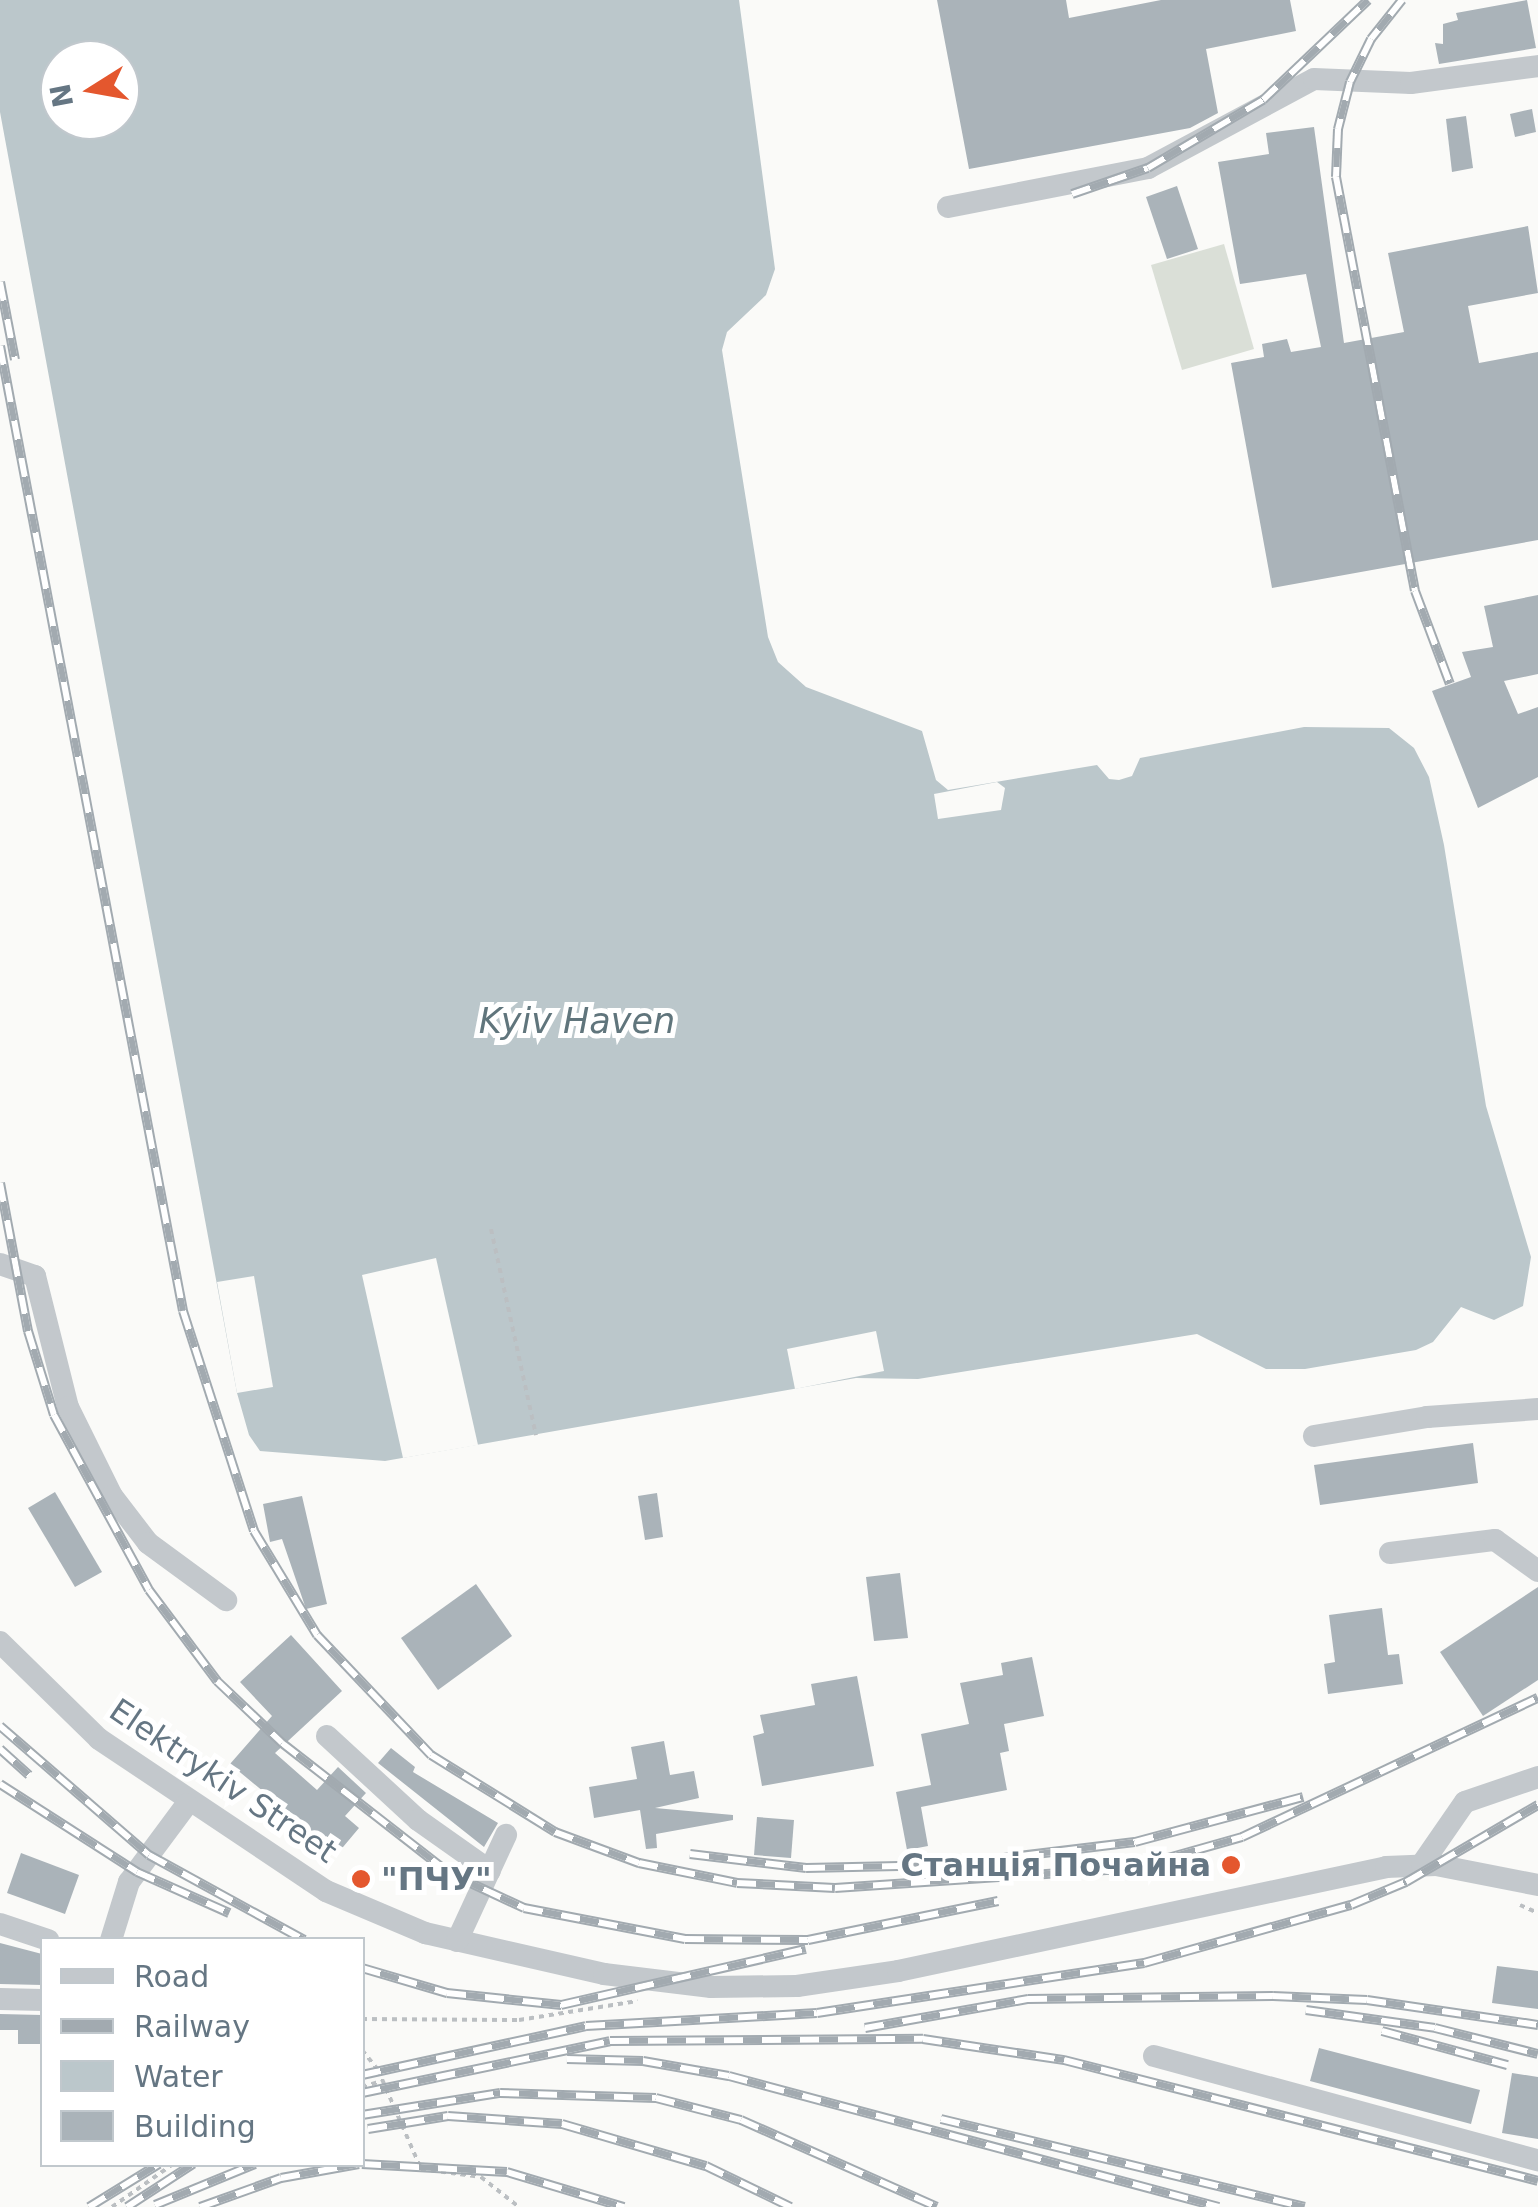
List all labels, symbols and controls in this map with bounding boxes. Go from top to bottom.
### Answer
north arrow [40,40,140,140]
text: N [44,81,80,110]
water label: Kyiv Haven [479,1000,675,1042]
street label: Elektrykiv Street [102,1691,344,1871]
place label: Станція Почайна [900,1846,1211,1884]
marker: Станція Почайна [1220,1854,1242,1876]
place label: "ПЧУ" [381,1860,492,1898]
marker: "ПЧУ" [350,1868,372,1890]
legend [40,1937,365,2167]
text: Road [134,1959,209,1994]
text: Railway [134,2009,250,2044]
text: Water [134,2059,223,2094]
text: Building [134,2109,256,2144]

